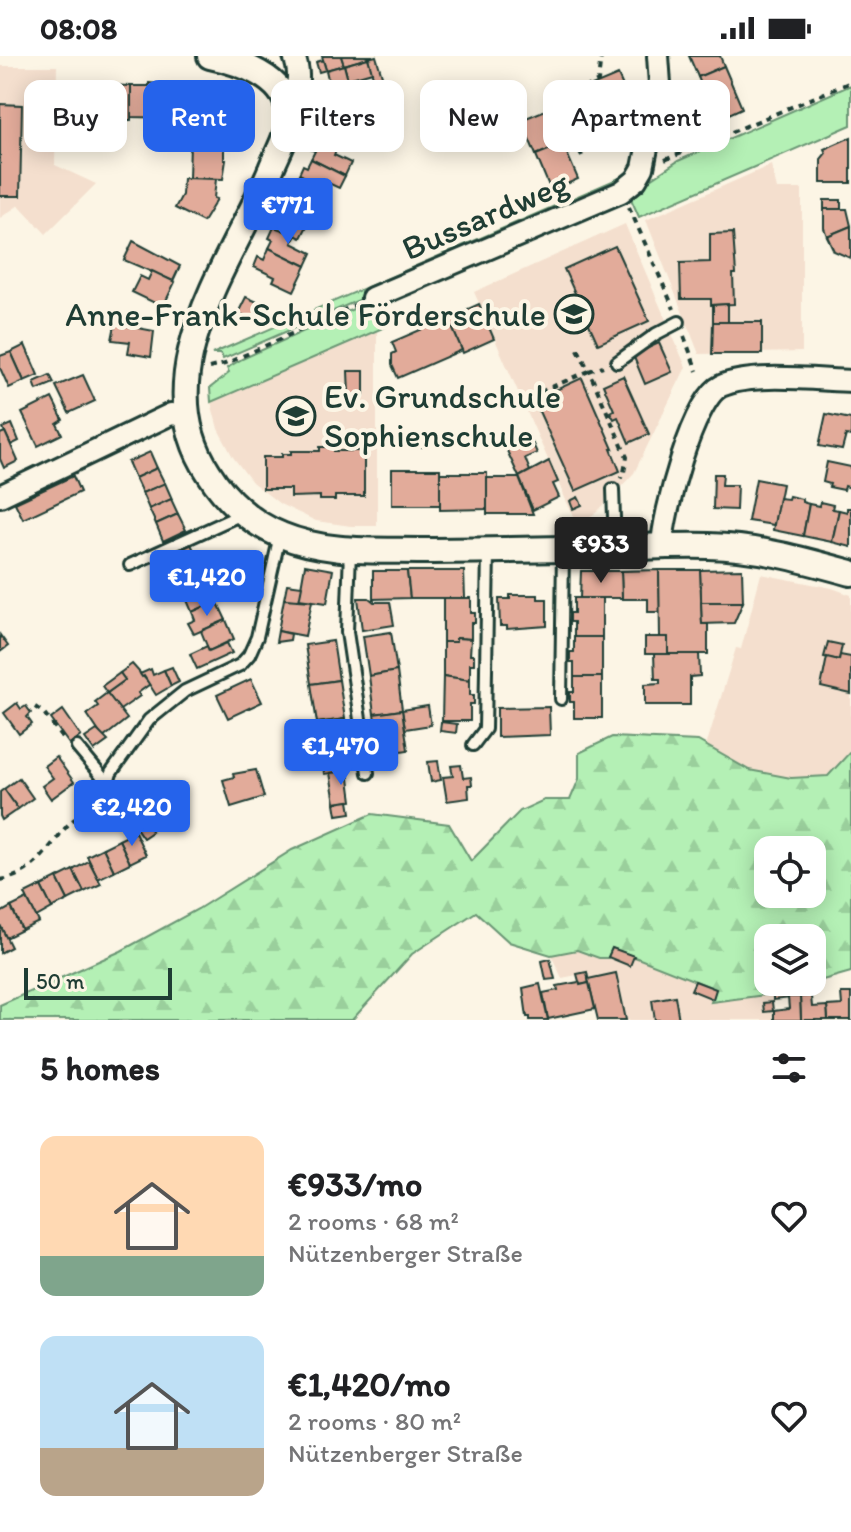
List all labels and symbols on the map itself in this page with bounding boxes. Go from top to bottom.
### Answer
street label: Bussardweg [396,162,575,269]
pin: €771 [241,178,335,246]
school or university icon: Anne-Frank-Schule Förderschule [553,293,595,335]
place label: Anne-Frank-Schule Förderschule [65,294,546,335]
place label: Ev. Grundschule Sophienschule [324,376,561,456]
school or university icon: Ev. Grundschule Sophienschule [275,395,317,437]
pin: €933 [554,517,648,585]
pin: €1,420 [142,550,272,618]
pin: €1,470 [276,719,406,787]
pin: €2,420 [67,780,197,848]
scale bar [24,964,172,1000]

